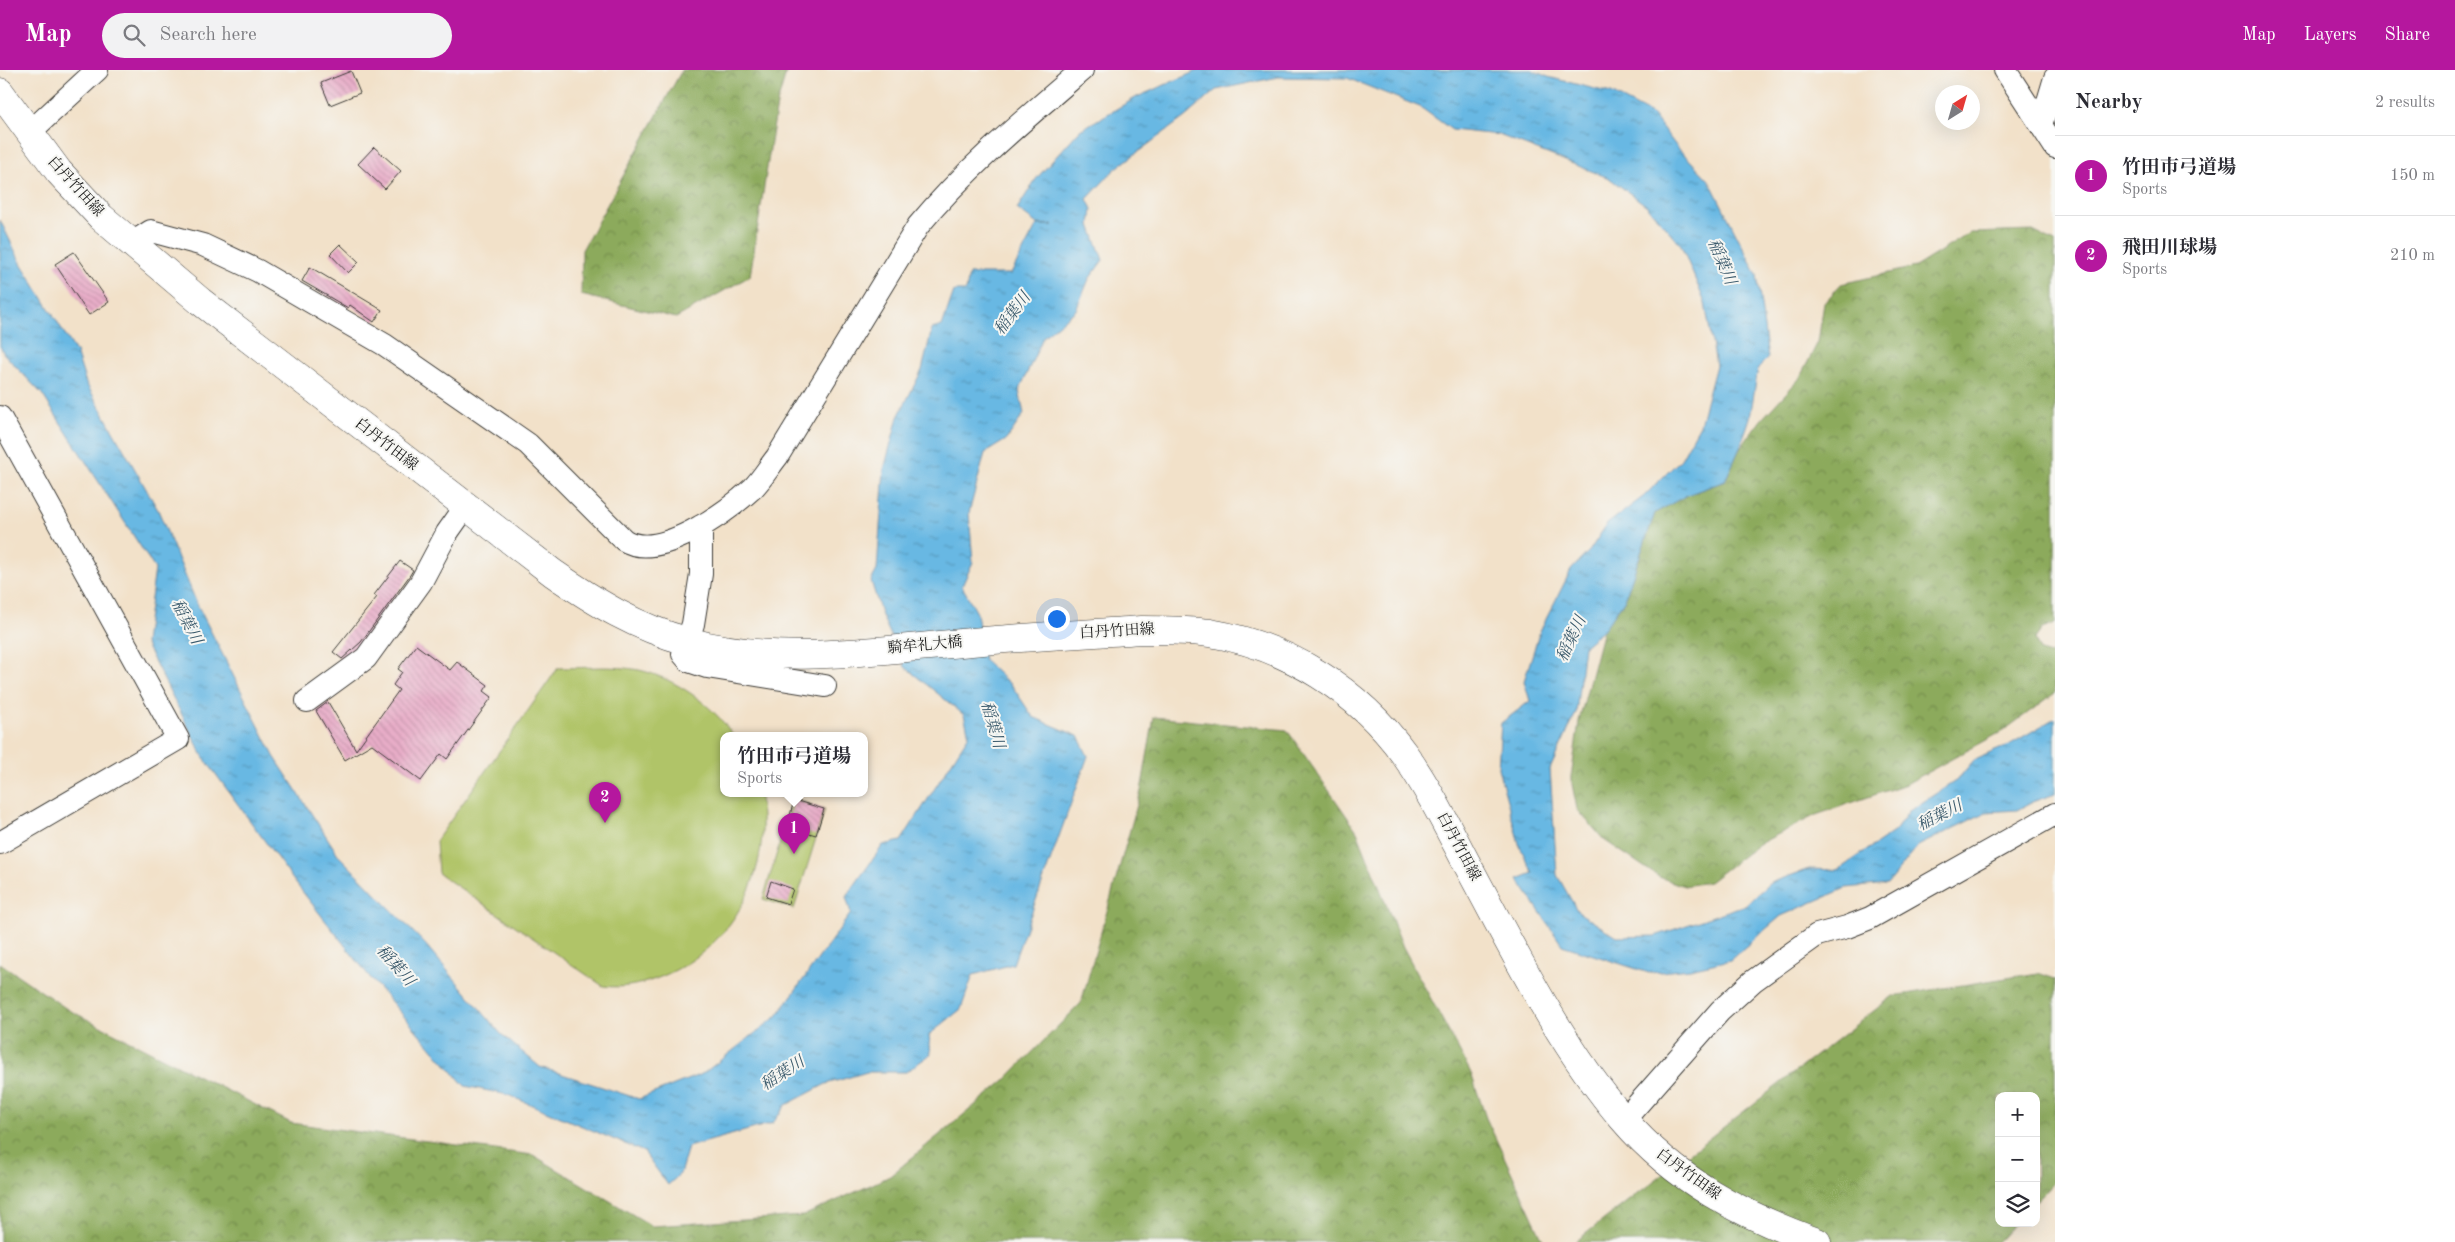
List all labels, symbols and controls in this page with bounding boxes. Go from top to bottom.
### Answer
search box [102,13,452,58]
icon: search [120,21,148,49]
text: Map [25,23,72,47]
text: Search here [160,26,257,45]
text: Map [2242,26,2276,44]
text: Layers [2304,26,2356,44]
text: Share [2384,26,2430,44]
north arrow [1935,85,1980,130]
text: Nearby [2075,92,2143,113]
text: 2 results [2375,95,2435,111]
street label: 白丹竹田線 [44,153,107,220]
text: 竹田市弓道場 [2122,159,2236,178]
text: 1 [2086,168,2096,184]
text: 150 m [2390,168,2435,184]
text: Sports [2122,182,2167,198]
water label: 稲葉川 [1704,236,1740,289]
text: 飛田川球場 [2122,239,2217,258]
text: 2 [2086,248,2096,264]
text: 210 m [2390,248,2435,264]
text: Sports [2122,262,2167,278]
water label: 稲葉川 [991,287,1035,338]
street label: 白丹竹田線 [352,414,421,474]
water label: 稲葉川 [168,596,207,649]
your location [1044,606,1070,632]
water label: 稲葉川 [1553,611,1590,664]
street label: 白丹竹田線 [1079,621,1155,641]
street label: 騎牟礼大橋 [887,633,963,657]
water label: 稲葉川 [978,699,1009,752]
popup [720,732,868,797]
text: 竹田市弓道場 [737,748,851,767]
text: Sports [737,771,782,787]
pin: 2 [589,782,621,823]
water label: 稲葉川 [1914,795,1967,834]
street label: 白丹竹田線 [1434,809,1484,884]
pin: 1 [778,813,810,854]
water label: 稲葉川 [373,941,420,991]
water label: 稲葉川 [757,1051,809,1094]
map controls [1995,1092,2040,1227]
button: + [1995,1092,2040,1137]
button: − [1995,1137,2040,1182]
street label: 白丹竹田線 [1653,1145,1724,1203]
button: layers [1995,1182,2040,1227]

